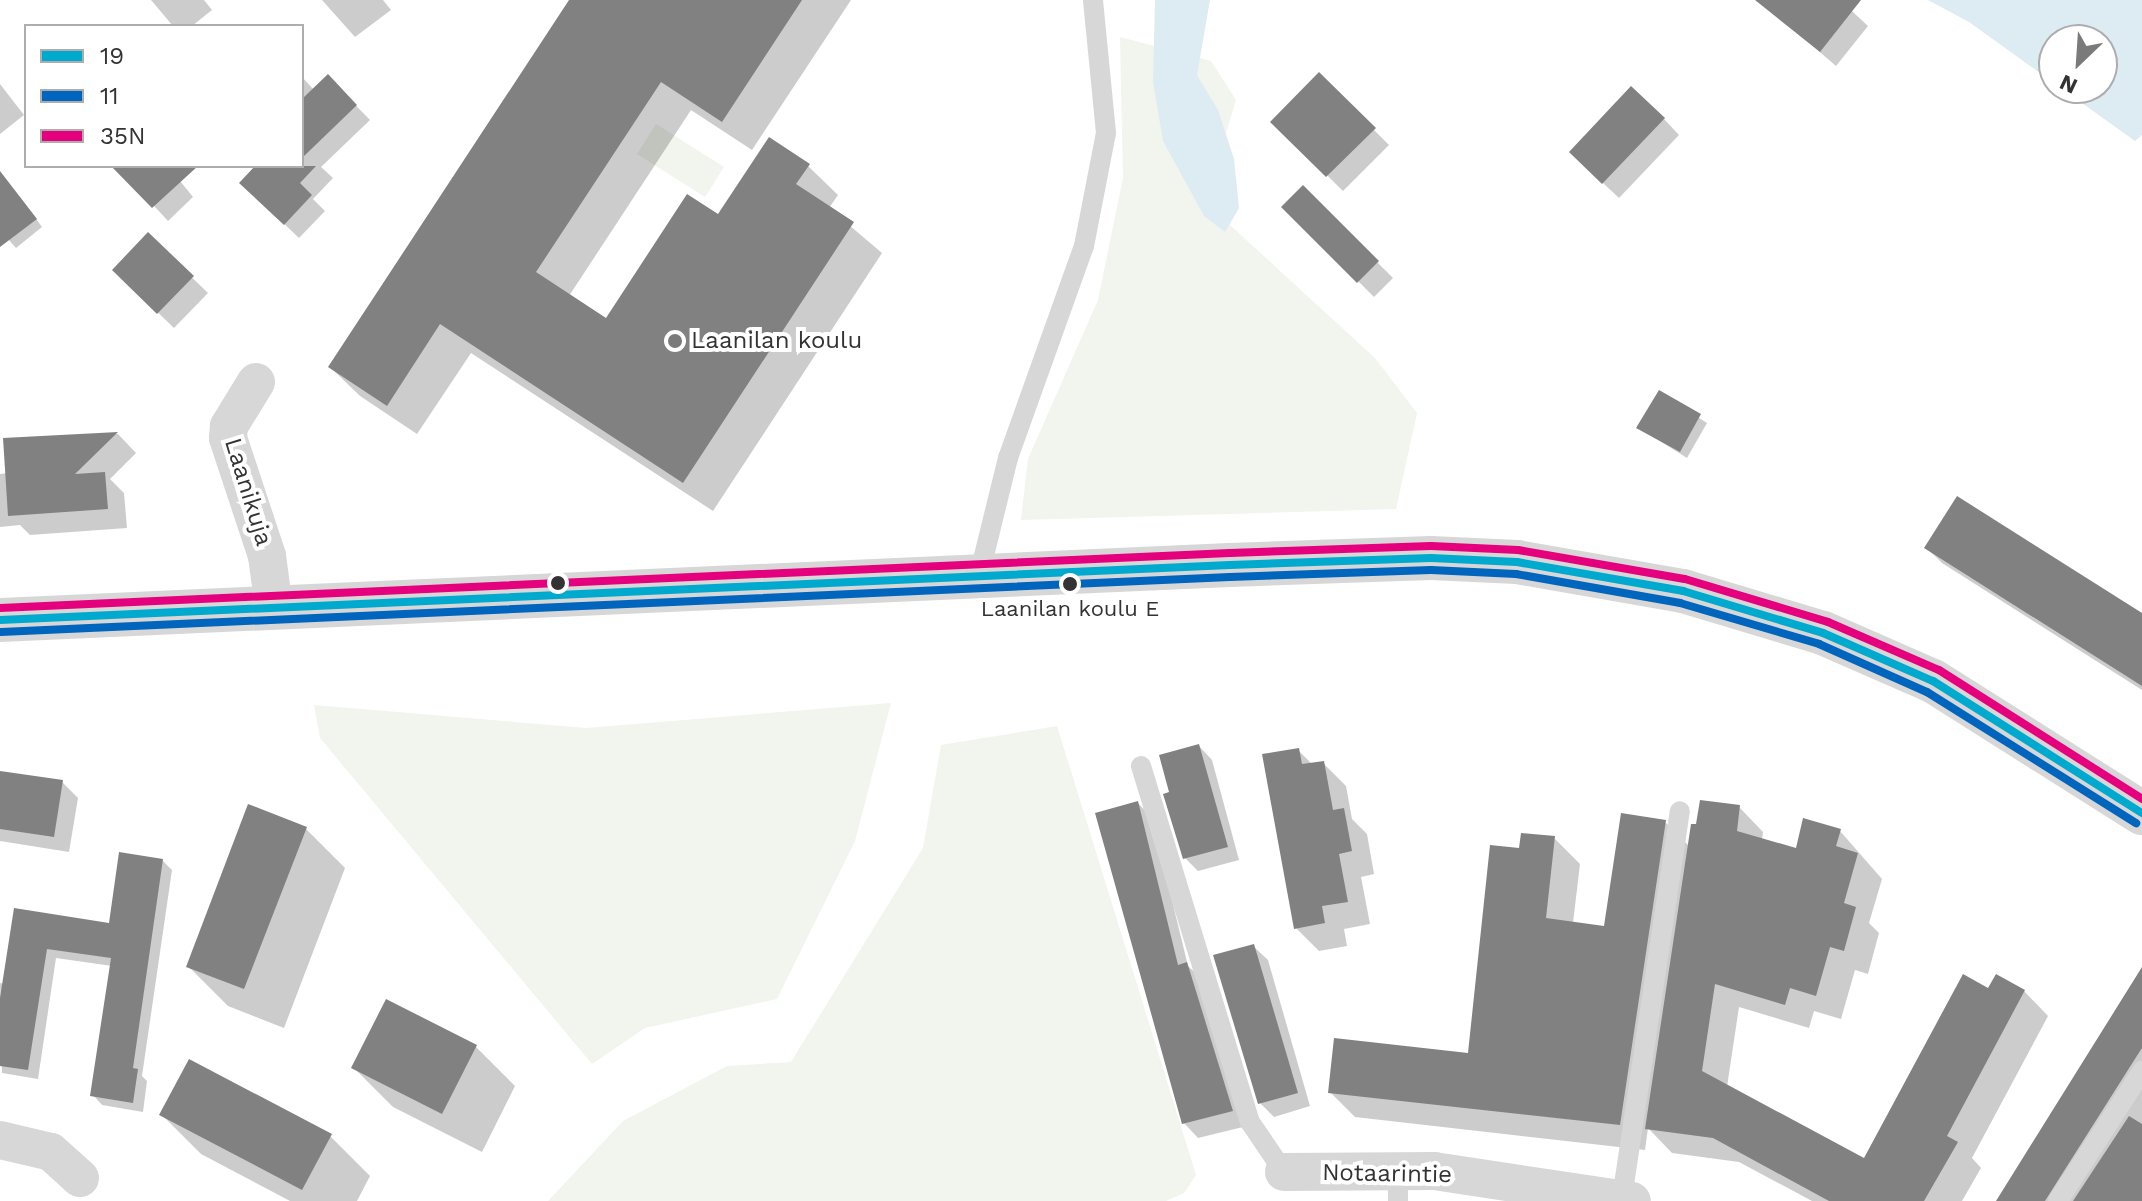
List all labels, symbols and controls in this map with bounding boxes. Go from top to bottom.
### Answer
legend [24,24,304,168]
north arrow [2038,24,2118,104]
text: 19 [100,42,124,70]
text: N [2056,70,2081,99]
text: 11 [100,82,119,110]
text: 35N [100,122,146,150]
place label: Laanilan koulu [691,327,862,355]
marker: Laanilan koulu [666,332,684,350]
street label: Laanikuja [218,435,278,549]
unlabelled marker [550,575,566,591]
marker: Laanilan koulu E [1062,576,1078,592]
place label: Laanilan koulu E [981,596,1159,622]
street label: Notaarintie [1322,1158,1452,1190]

